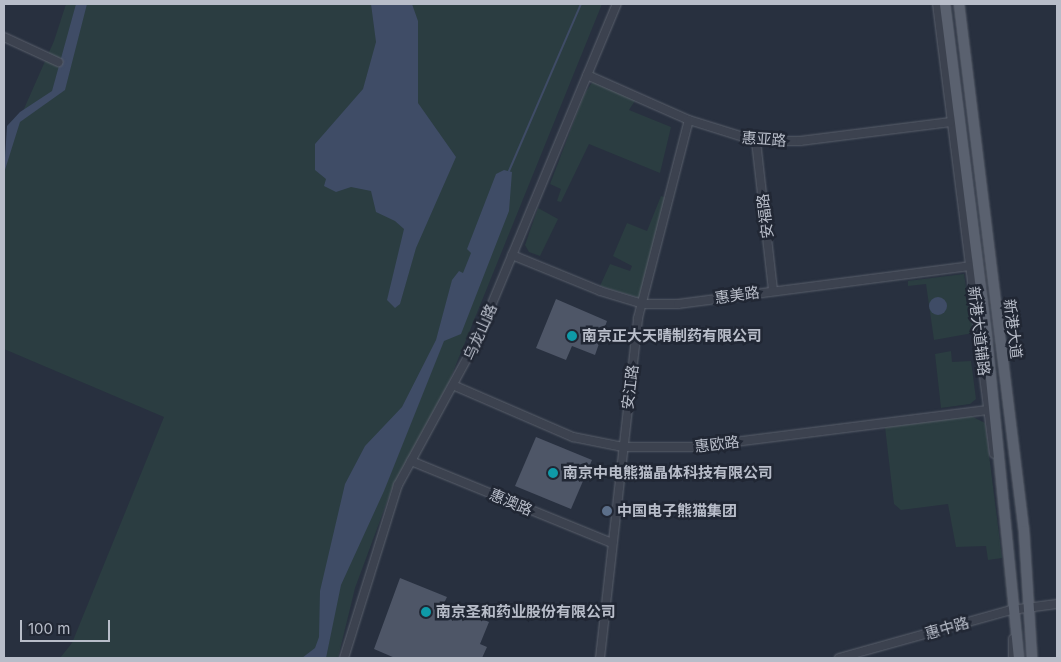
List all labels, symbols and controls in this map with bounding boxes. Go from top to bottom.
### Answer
street label: 惠亚路 [741,128,787,150]
street label: 安福路 [753,193,777,239]
street label: 惠美路 [713,283,761,307]
street label: 新港大道辅路 [965,285,993,377]
street label: 新港大道 [1000,298,1026,360]
street label: 乌龙山路 [460,301,500,363]
place label: 南京正大天晴制药有限公司 [582,327,762,345]
marker: 南京正大天晴制药有限公司 [566,330,578,342]
street label: 安江路 [618,364,642,410]
street label: 惠欧路 [694,432,740,456]
place label: 南京中电熊猫晶体科技有限公司 [563,464,773,482]
marker: 南京中电熊猫晶体科技有限公司 [547,467,559,479]
street label: 惠澳路 [487,485,535,519]
place label: 中国电子熊猫集团 [617,502,737,520]
marker: 中国电子熊猫集团 [601,505,613,517]
place label: 南京圣和药业股份有限公司 [436,603,616,621]
marker: 南京圣和药业股份有限公司 [420,606,432,618]
scale bar [22,610,112,642]
street label: 惠中路 [923,613,971,643]
text: 100 m [28,619,70,638]

